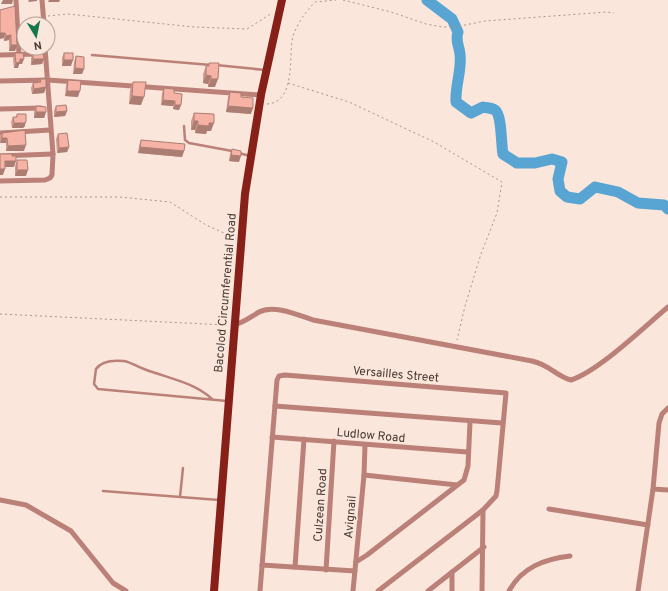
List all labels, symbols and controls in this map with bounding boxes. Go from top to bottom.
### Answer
north arrow [16,16,56,56]
text: N [32,37,43,52]
street label: Bacolod Circumferential Road [211,213,241,374]
street label: Versailles Street [352,363,440,387]
street label: Ludlow Road [336,425,406,447]
street label: Culzean Road [310,468,332,542]
street label: Avignail [341,495,361,539]

